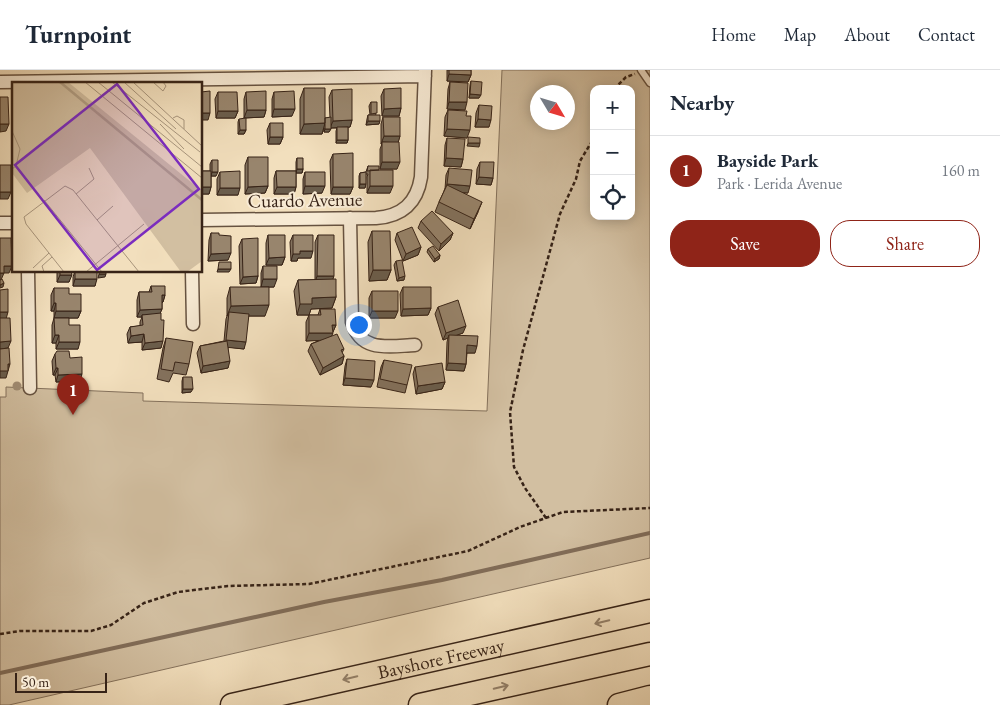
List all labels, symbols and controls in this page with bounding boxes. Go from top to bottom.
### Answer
text: Turnpoint [25,19,131,50]
text: Home [711,23,756,46]
text: Map [784,23,816,46]
text: About [844,23,890,46]
text: Contact [918,23,975,46]
inset map [12,82,202,272]
north arrow [530,85,575,130]
map controls [590,85,635,220]
button: + [590,85,635,130]
text: Nearby [670,89,734,116]
button: − [590,130,635,175]
text: Bayside Park [717,148,818,173]
text: 1 [682,160,690,181]
text: 160 m [941,160,980,181]
text: Park · Lerida Avenue [717,173,842,194]
button: locate [590,175,635,220]
street label: Cuardo Avenue [247,187,363,213]
button: Save [670,220,820,267]
button: Share [830,220,980,267]
your location [346,312,372,338]
pin: 1 [57,374,89,415]
one-way arrow [595,617,611,627]
street label: Bayshore Freeway [375,632,507,684]
scale bar [15,670,108,693]
text: 50 m [22,673,49,691]
one-way arrow [342,674,358,683]
one-way arrow [493,682,509,691]

